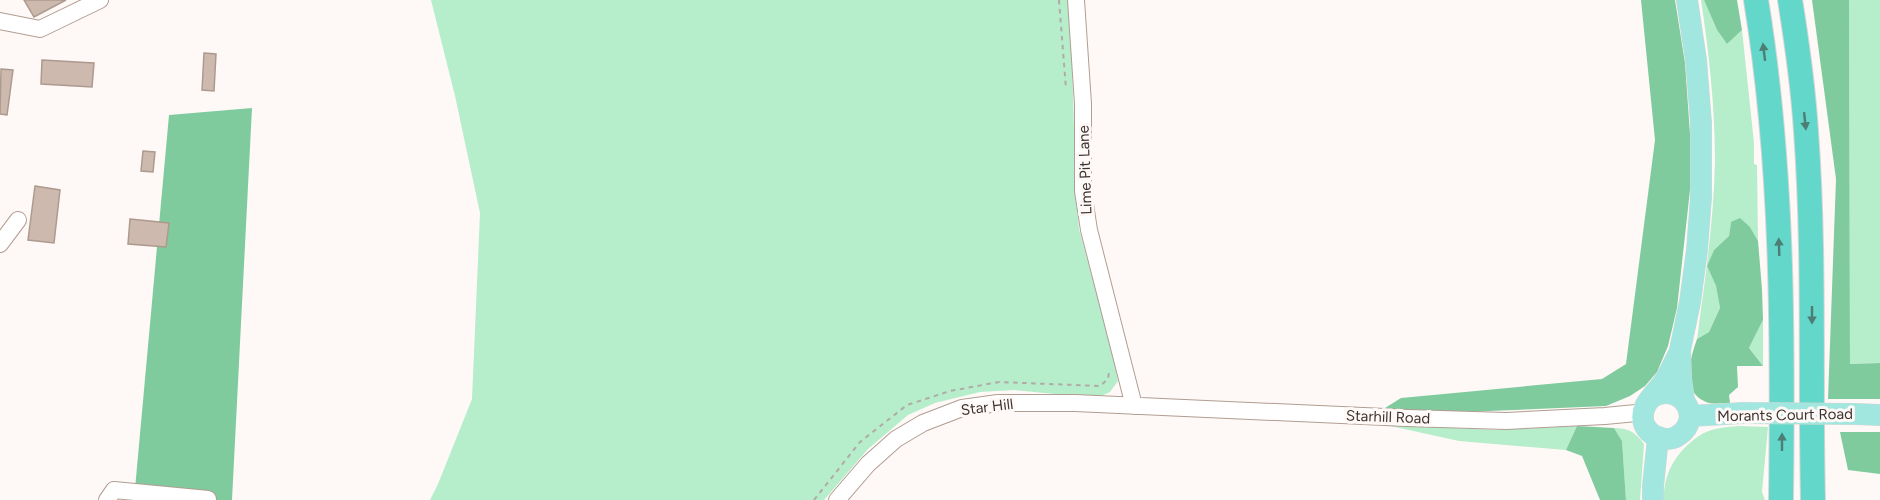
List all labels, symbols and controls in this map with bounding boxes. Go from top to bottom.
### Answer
one-way arrow [1759,43,1768,62]
one-way arrow [1800,111,1810,130]
street label: Lime Pit Lane [1074,125,1096,215]
one-way arrow [1775,237,1784,256]
one-way arrow [1807,306,1817,325]
street label: Star Hill [960,395,1014,419]
street label: Morants Court Road [1717,405,1853,425]
street label: Starhill Road [1346,407,1430,427]
one-way arrow [1777,432,1787,451]

